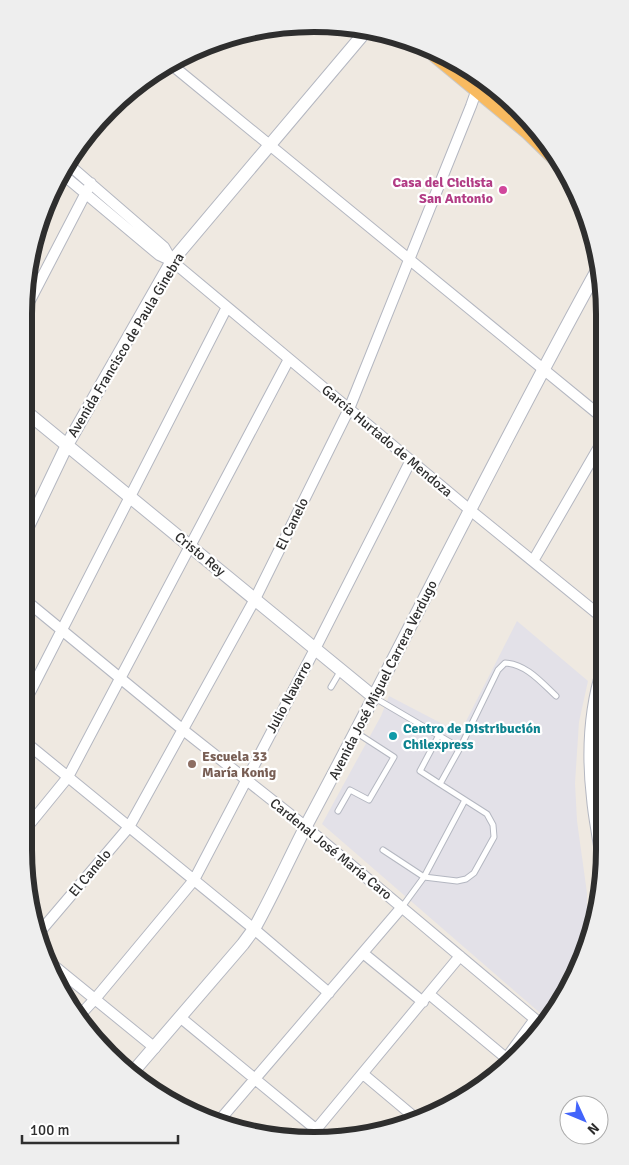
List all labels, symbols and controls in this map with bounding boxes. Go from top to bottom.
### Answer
place label: Casa del Ciclista San Antonio [393,174,493,207]
marker: Casa del Ciclista San Antonio [497,184,509,196]
street label: Avenida Francisco de Paula Ginebra [64,250,188,440]
street label: García Hurtado de Mendoza [318,381,456,501]
street label: El Canelo [272,495,312,553]
street label: Cristo Rey [171,528,229,580]
street label: Avenida José Miguel Carrera Verdugo [325,577,441,783]
street label: Julio Navarro [263,658,315,736]
place label: Centro de Distribución Chilexpress [403,720,541,753]
marker: Centro de Distribución Chilexpress [387,730,399,742]
place label: Escuela 33 María Konig [202,748,277,781]
marker: Escuela 33 María Konig [186,758,198,770]
street label: Cardenal José María Caro [267,795,395,903]
street label: El Canelo [65,846,115,900]
north arrow [559,1095,609,1145]
scale bar [22,1112,179,1144]
text: N [583,1119,602,1138]
text: 100 m [30,1121,70,1139]

